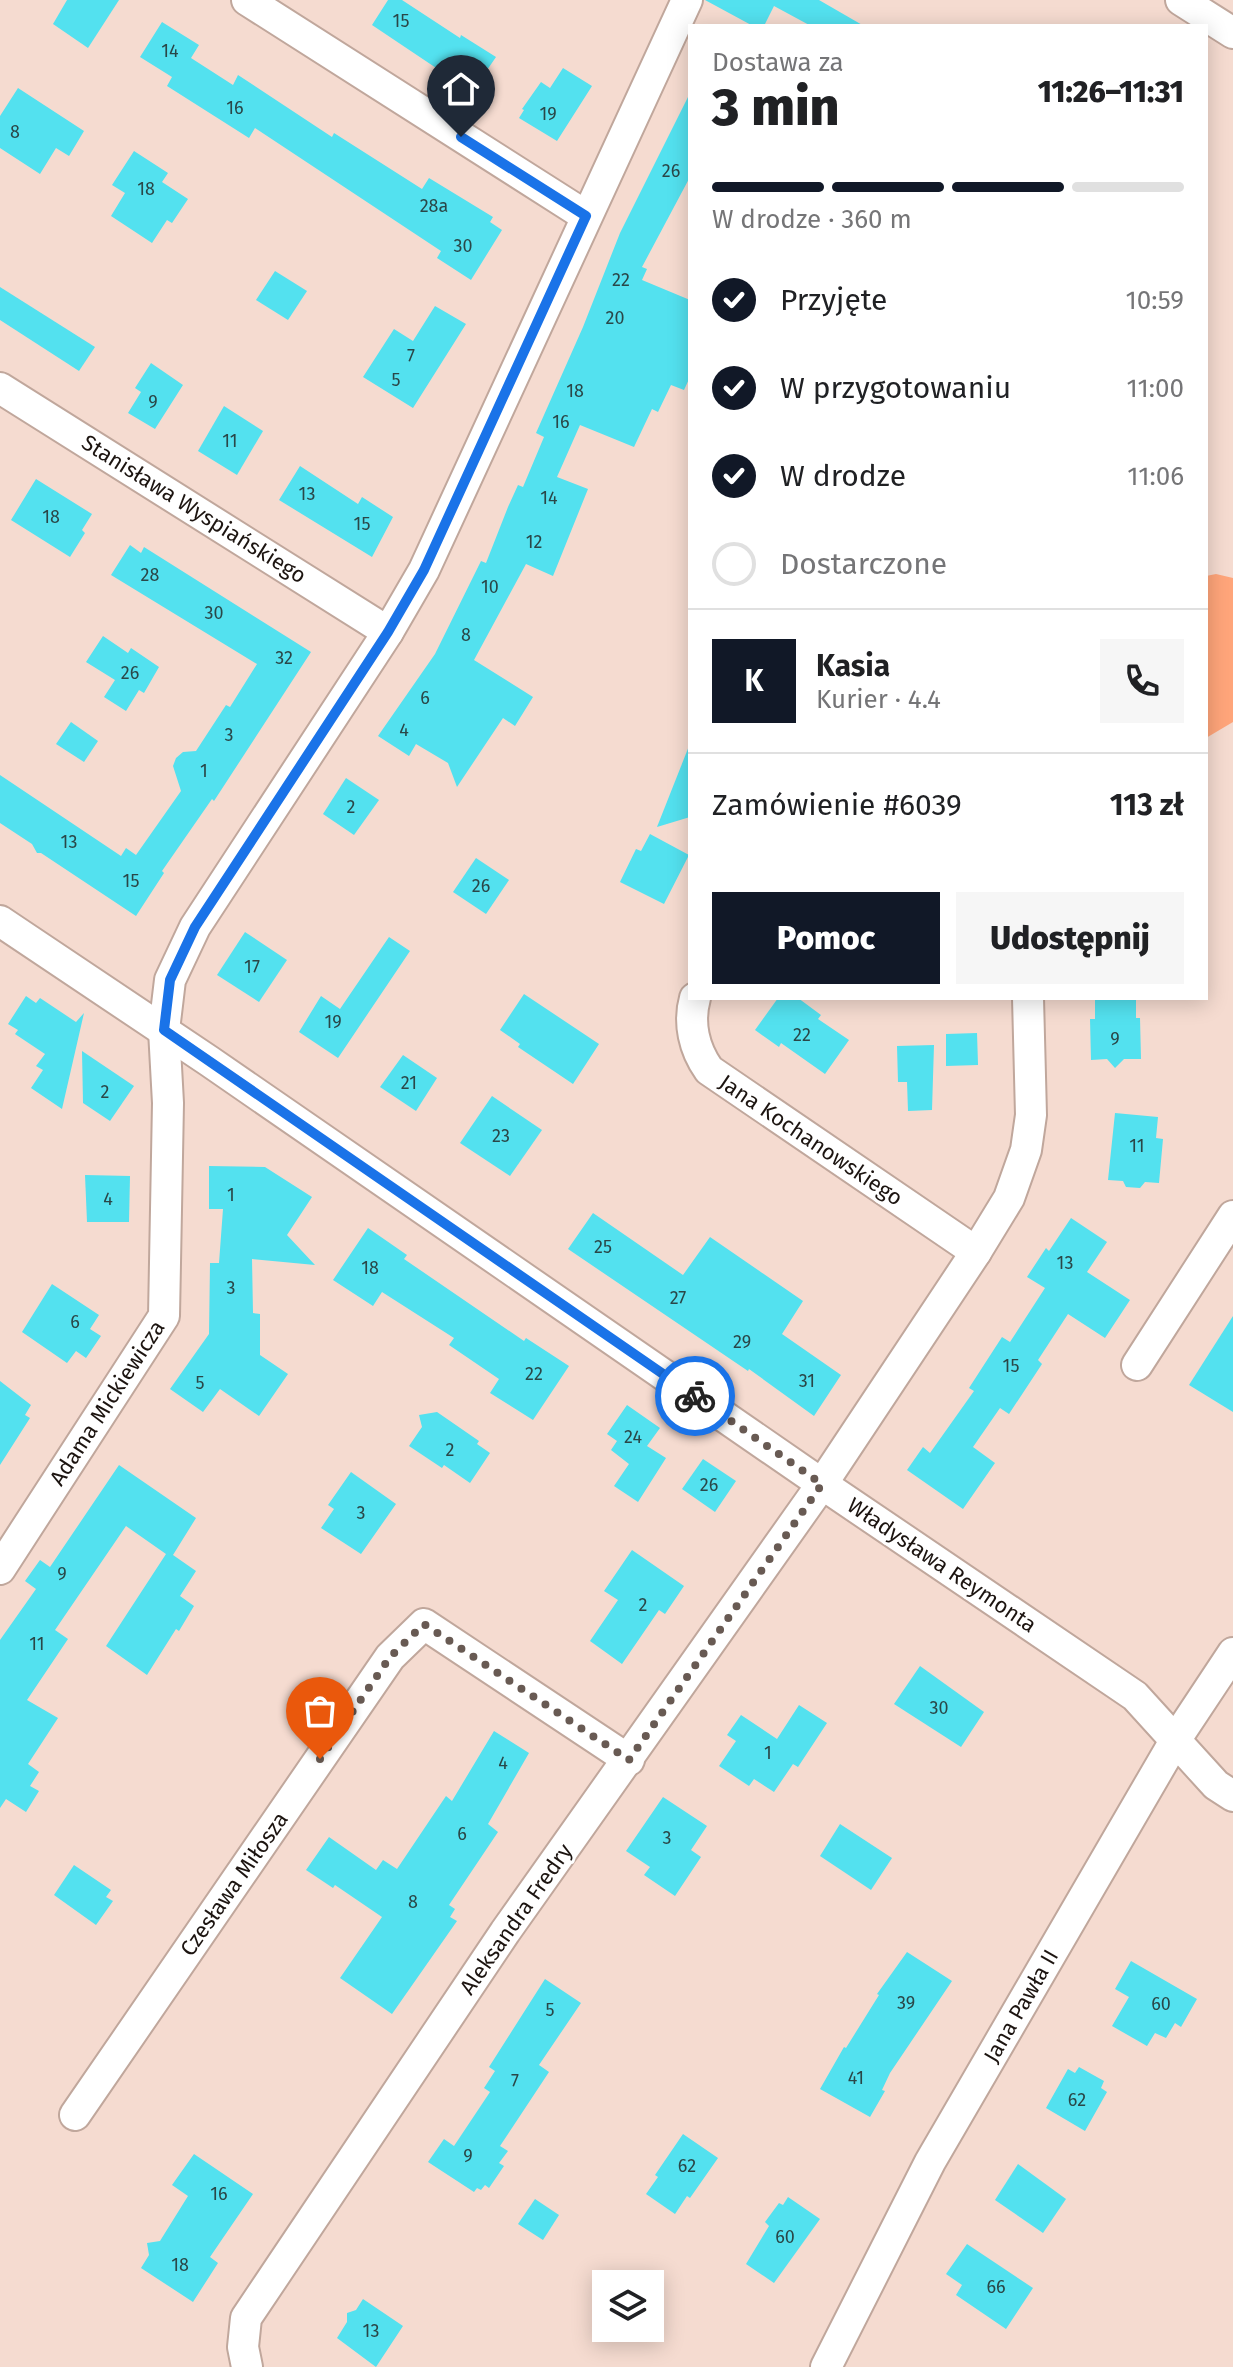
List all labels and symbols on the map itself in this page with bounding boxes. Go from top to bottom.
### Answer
house number: 15 [393,10,409,32]
house number: 14 [161,40,179,62]
pin [427,55,495,137]
house number: 16 [226,97,244,119]
house number: 19 [539,103,557,125]
house number: 8 [10,121,20,143]
house number: 26 [662,160,680,182]
house number: 18 [137,178,155,200]
house number: 28a [420,195,448,217]
house number: 30 [453,235,473,257]
house number: 22 [612,269,630,291]
house number: 20 [606,307,624,329]
house number: 7 [407,345,415,367]
house number: 5 [391,369,401,391]
house number: 18 [566,380,584,402]
house number: 9 [148,391,158,413]
house number: 16 [552,411,570,433]
street label: Stanisława Wyspiańskiego [77,429,311,589]
house number: 11 [222,430,238,452]
house number: 13 [299,483,315,505]
house number: 14 [540,487,558,509]
house number: 18 [42,506,60,528]
house number: 15 [354,513,370,535]
house number: 12 [526,531,542,553]
house number: 28 [141,564,159,586]
house number: 10 [481,576,499,598]
house number: 30 [204,602,224,624]
house number: 8 [461,624,471,646]
house number: 32 [275,647,293,669]
house number: 26 [121,662,139,684]
house number: 6 [420,687,430,709]
house number: 4 [399,719,409,741]
house number: 3 [225,724,233,746]
house number: 1 [200,760,208,782]
house number: 2 [347,796,356,818]
house number: 13 [61,831,77,853]
house number: 15 [123,870,139,892]
house number: 26 [472,875,490,897]
house number: 17 [244,956,260,978]
house number: 19 [324,1011,342,1033]
house number: 22 [793,1024,811,1046]
house number: 9 [1110,1028,1120,1050]
street label: Jana Kochanowskiego [714,1069,908,1211]
house number: 21 [401,1072,417,1094]
house number: 2 [101,1081,110,1103]
house number: 23 [492,1125,510,1147]
house number: 11 [1129,1135,1145,1157]
house number: 1 [227,1184,235,1206]
house number: 4 [103,1188,113,1210]
house number: 25 [594,1236,612,1258]
house number: 13 [1057,1252,1073,1274]
house number: 18 [361,1257,379,1279]
house number: 3 [227,1277,235,1299]
house number: 27 [670,1287,686,1309]
house number: 6 [70,1311,80,1333]
street label: Adama Mickiewicza [44,1315,170,1491]
house number: 29 [733,1331,751,1353]
house number: 15 [1003,1355,1019,1377]
courier [655,1356,735,1436]
house number: 22 [525,1363,543,1385]
house number: 31 [799,1370,815,1392]
house number: 5 [195,1372,205,1394]
house number: 24 [624,1426,642,1448]
house number: 2 [446,1439,455,1461]
house number: 26 [700,1474,718,1496]
street label: Władysława Reymonta [842,1492,1042,1638]
house number: 3 [357,1502,365,1524]
house number: 9 [57,1563,67,1585]
house number: 2 [639,1594,648,1616]
house number: 11 [29,1633,45,1655]
pin [286,1677,354,1759]
house number: 30 [929,1697,949,1719]
house number: 1 [764,1742,772,1764]
house number: 4 [498,1752,508,1774]
street label: Czesława Miłosza [174,1807,294,1961]
house number: 6 [457,1823,467,1845]
house number: 3 [663,1827,671,1849]
street label: Aleksandra Fredry [454,1838,578,2000]
house number: 8 [408,1891,418,1913]
street label: Jana Pawła II [978,1945,1064,2067]
house number: 39 [897,1992,915,2014]
house number: 60 [1151,1993,1171,2015]
house number: 5 [545,1999,555,2021]
house number: 41 [848,2067,864,2089]
house number: 7 [511,2070,519,2092]
house number: 62 [1068,2089,1086,2111]
house number: 9 [463,2145,473,2167]
house number: 62 [678,2155,696,2177]
house number: 16 [210,2183,228,2205]
house number: 60 [775,2226,795,2248]
house number: 18 [171,2254,189,2276]
house number: 66 [986,2276,1006,2298]
house number: 13 [363,2320,379,2342]

